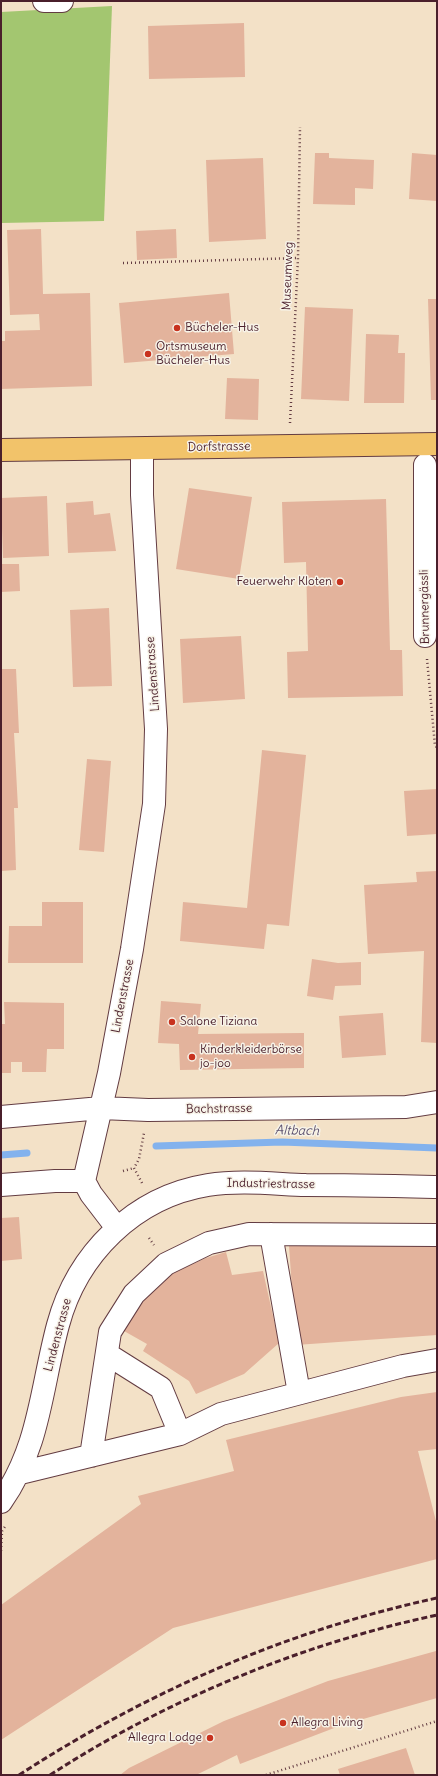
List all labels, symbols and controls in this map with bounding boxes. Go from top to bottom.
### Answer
street label: Museumweg [280,241,296,311]
place label: Bücheler-Hus [185,321,259,335]
marker: Bücheler-Hus [172,323,182,333]
place label: Ortsmuseum Bücheler-Hus [156,340,230,368]
marker: Ortsmuseum Bücheler-Hus [143,349,153,359]
street label: Dorfstrasse [188,439,250,455]
street label: Brunnergässli [417,570,433,644]
place label: Feuerwehr Kloten [236,575,332,589]
marker: Feuerwehr Kloten [335,577,345,587]
street label: Lindenstrasse [143,636,163,712]
street label: Lindenstrasse [109,958,137,1034]
place label: Salone Tiziana [180,1015,257,1029]
marker: Salone Tiziana [167,1017,177,1027]
place label: Kinderkleiderbörse jo-joo [200,1043,302,1071]
marker: Kinderkleiderbörse jo-joo [187,1052,197,1062]
street label: Bachstrasse [186,1101,252,1117]
water label: Altbach [275,1123,319,1139]
street label: Industriestrasse [227,1176,315,1192]
street label: Lindenstrasse [41,1297,75,1373]
place label: Allegra Living [291,1716,363,1730]
marker: Allegra Living [278,1718,288,1728]
place label: Allegra Lodge [128,1731,202,1745]
marker: Allegra Lodge [205,1733,215,1743]

